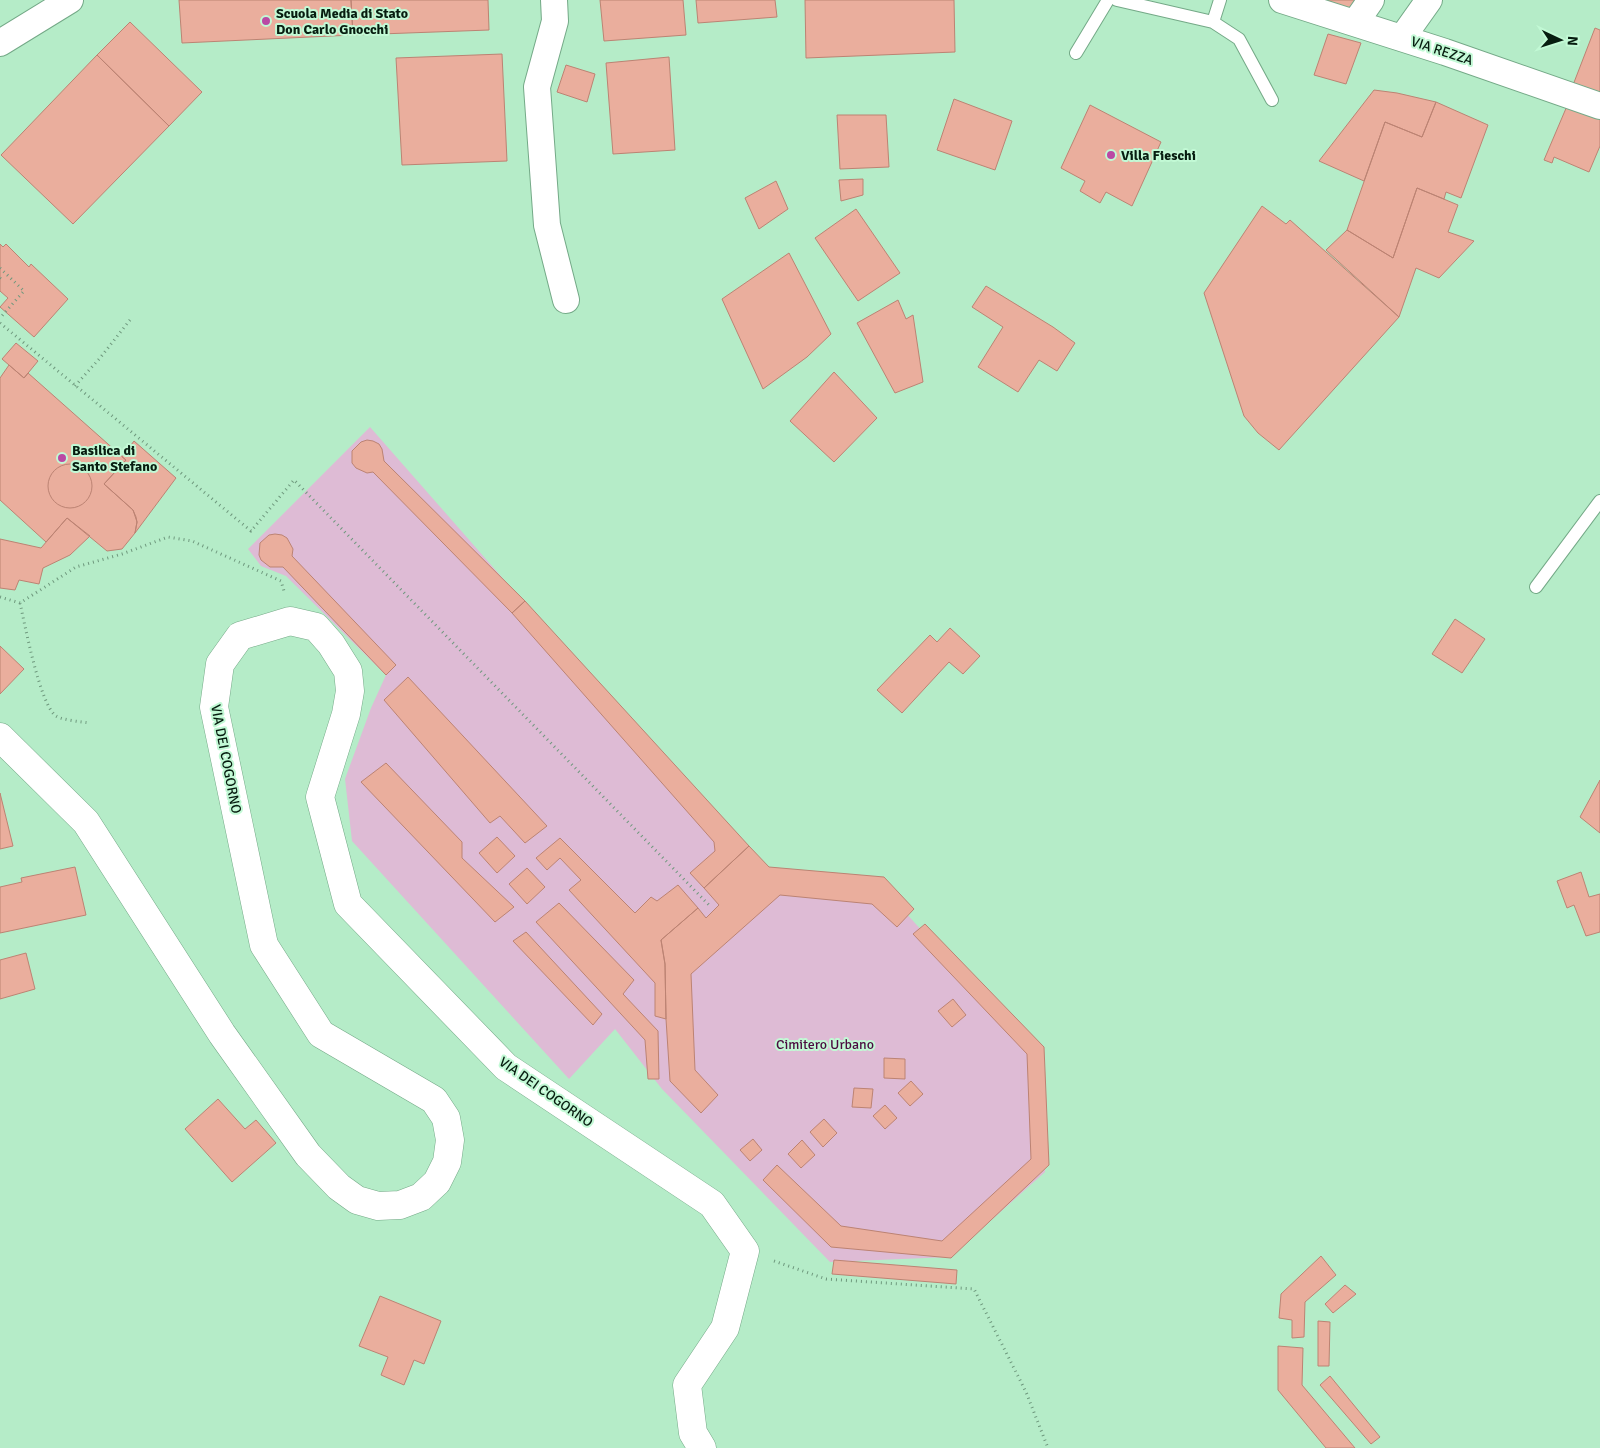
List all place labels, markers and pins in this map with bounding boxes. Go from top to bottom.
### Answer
place label: Scuola Media di Stato Don Carlo Gnocchi [276,5,408,38]
marker: Scuola Media di Stato Don Carlo Gnocchi [260,15,272,27]
place label: Villa Fieschi [1121,147,1196,164]
marker: Villa Fieschi [1105,149,1117,161]
place label: Basilica di Santo Stefano [72,442,157,475]
marker: Basilica di Santo Stefano [56,452,68,464]

